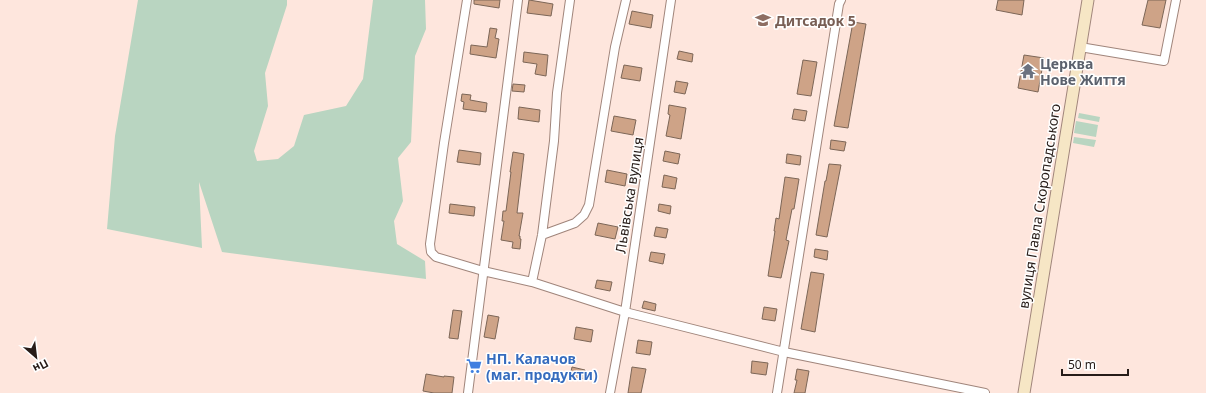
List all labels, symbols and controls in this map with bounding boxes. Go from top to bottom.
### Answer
school or university icon: Дитсадок 5 [754,11,772,29]
place label: Дитсадок 5 [775,11,856,30]
place label: Церква Нове Життя [1040,54,1126,89]
temple icon: Церква Нове Життя [1019,62,1037,80]
street label: вулиця Павла Скоропадського [1013,102,1065,310]
street label: Львівська вулиця [610,135,648,255]
north arrow [16,337,56,377]
place label: НП. Калачов (маг. продукти) [486,349,598,384]
scale bar [1062,351,1128,377]
text: Пн [31,356,51,377]
text: 50 m [1068,356,1096,373]
supermarket icon: НП. Калачов (маг. продукти) [465,357,483,375]

